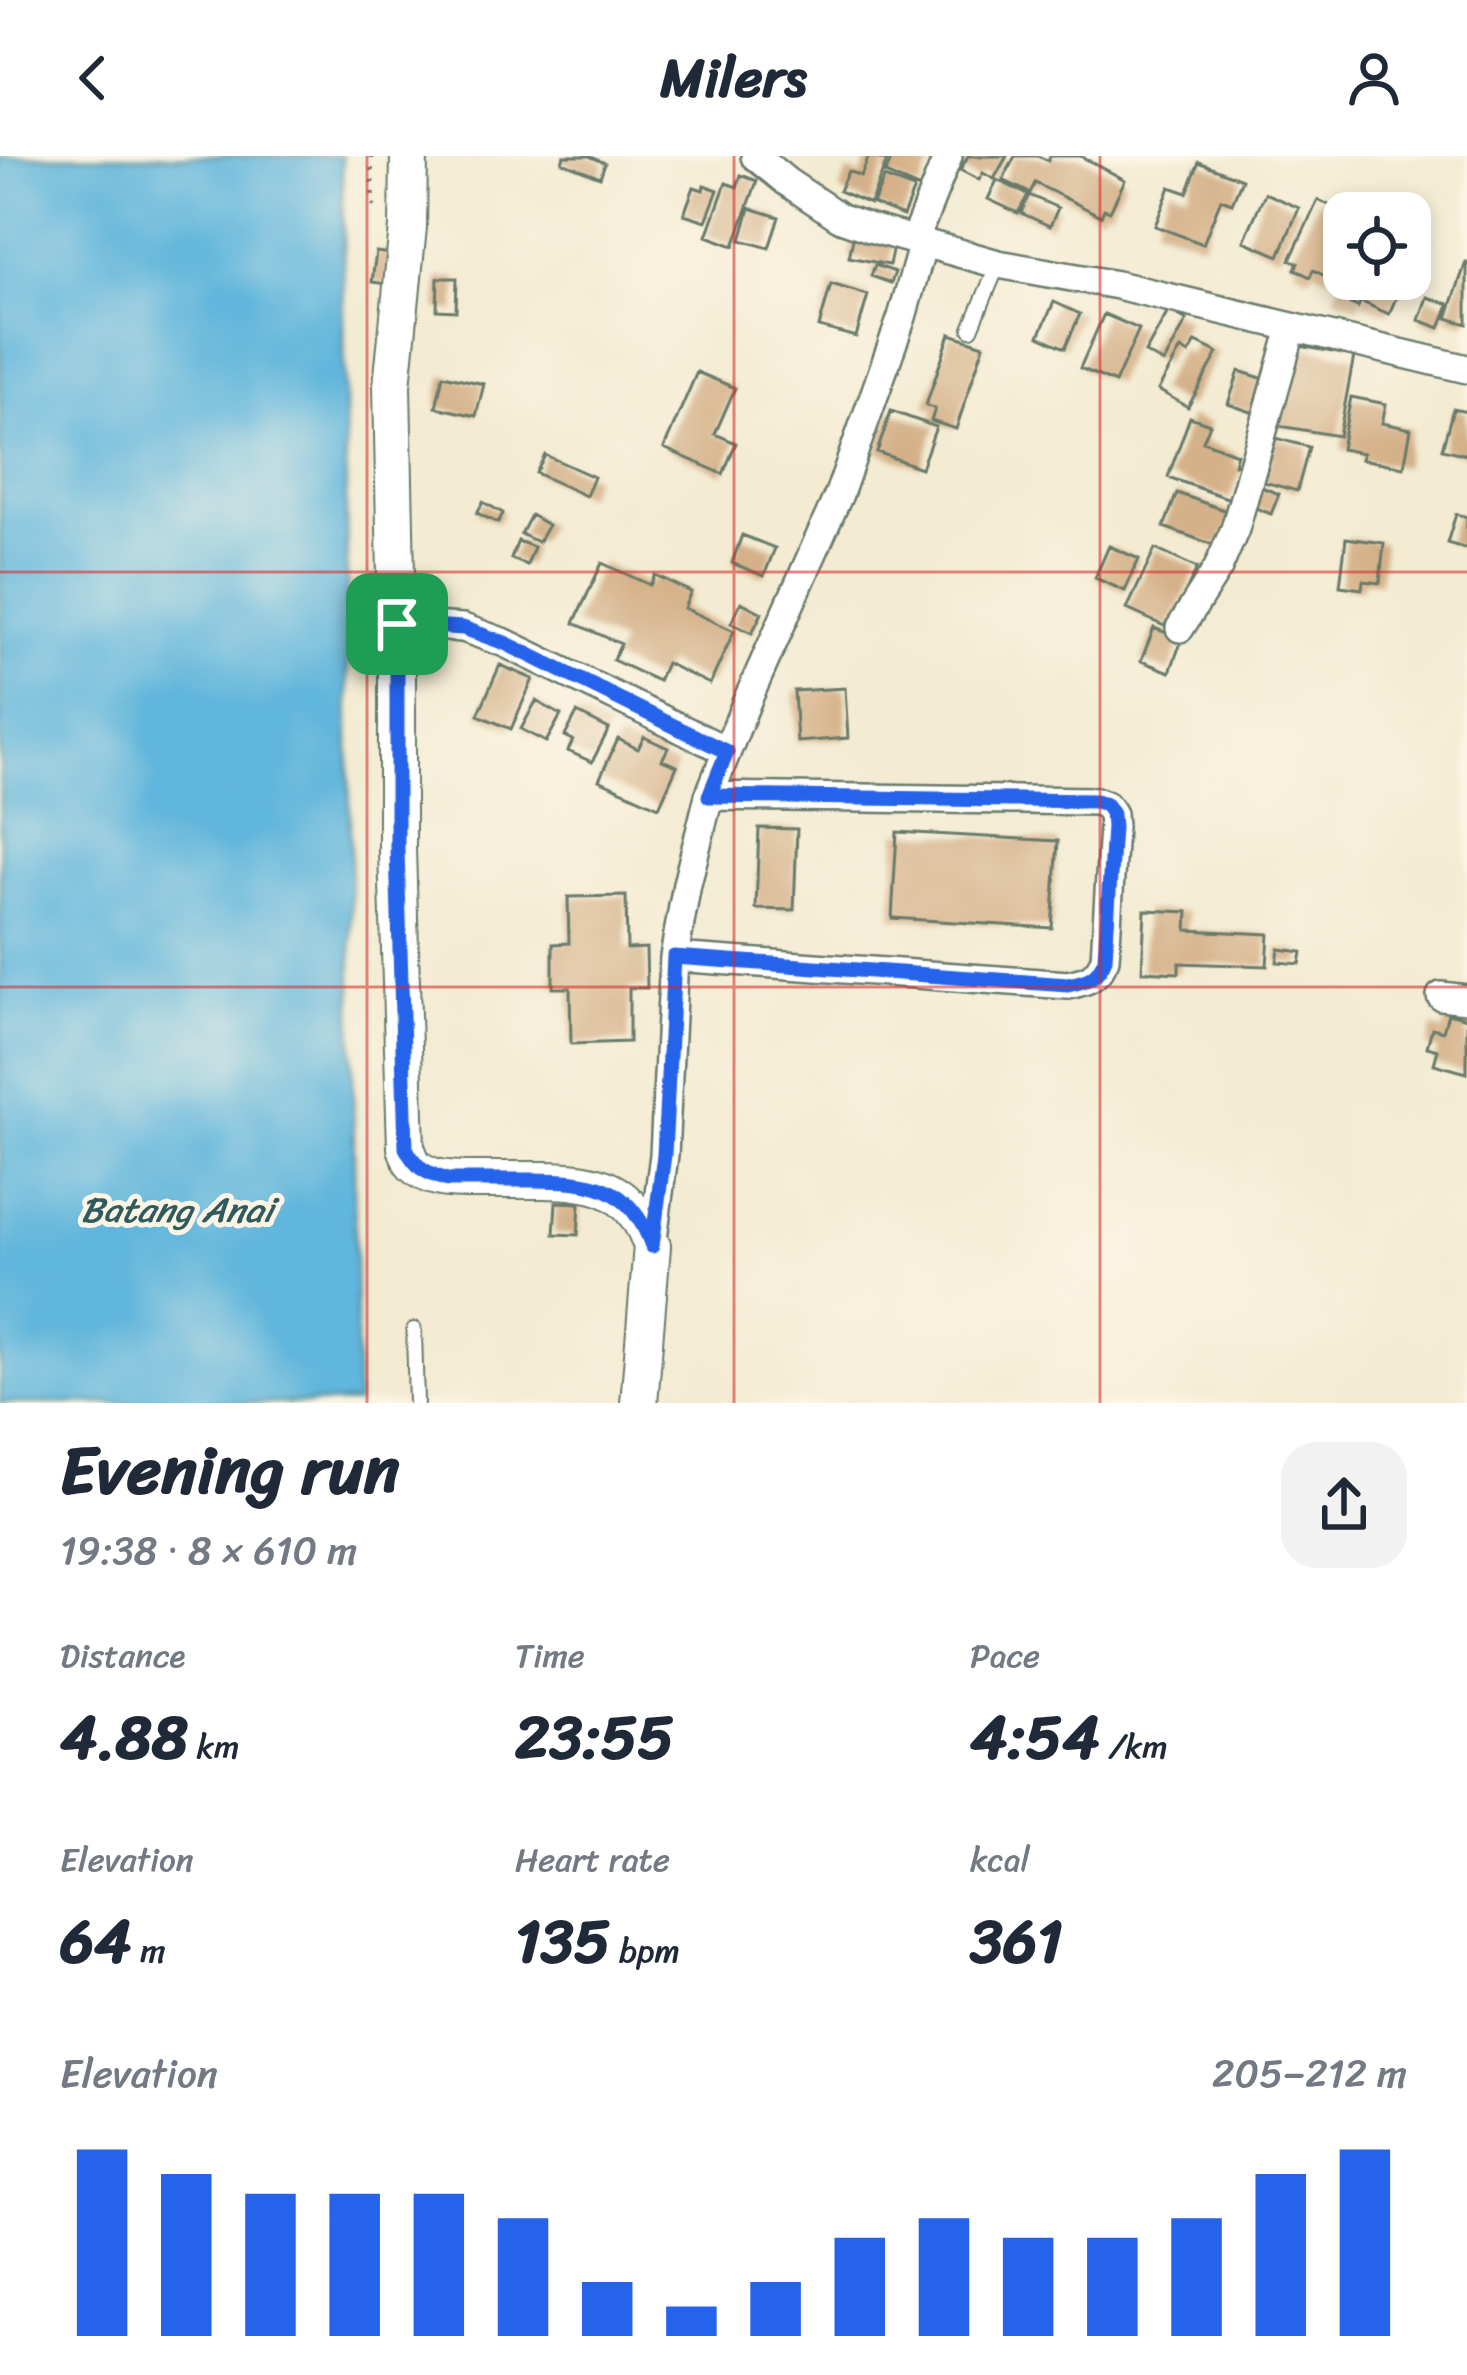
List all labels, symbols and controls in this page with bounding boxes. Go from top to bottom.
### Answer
text: Milers [660,30,807,126]
icon: back [60,45,126,111]
icon: person [1341,45,1407,111]
map controls [1323,192,1431,300]
button: locate [1323,192,1431,300]
pin [346,573,448,675]
icon: arrive [364,591,430,657]
water label: Batang Anai [81,1178,280,1242]
text: Evening run [60,1412,400,1529]
button: share [1281,1442,1407,1568]
text: 19:38 · 8 × 610 m [60,1516,357,1585]
text: Distance [60,1627,185,1685]
text: Time [515,1627,585,1685]
text: Pace [970,1627,1040,1685]
text: 4.88 [60,1685,188,1791]
text: 23:55 [515,1685,674,1791]
text: 4:54 [970,1685,1100,1791]
text: km [188,1718,239,1776]
text: /km [1100,1718,1168,1776]
text: Elevation [60,1831,194,1889]
text: Heart rate [515,1831,670,1889]
text: kcal [970,1831,1030,1889]
text: 64 [60,1889,132,1995]
text: 135 [515,1889,610,1995]
text: 361 [970,1889,1063,1995]
text: m [132,1922,166,1980]
text: bpm [610,1922,680,1980]
text: Elevation [60,2039,218,2108]
text: 205–212 m [1212,2039,1407,2108]

